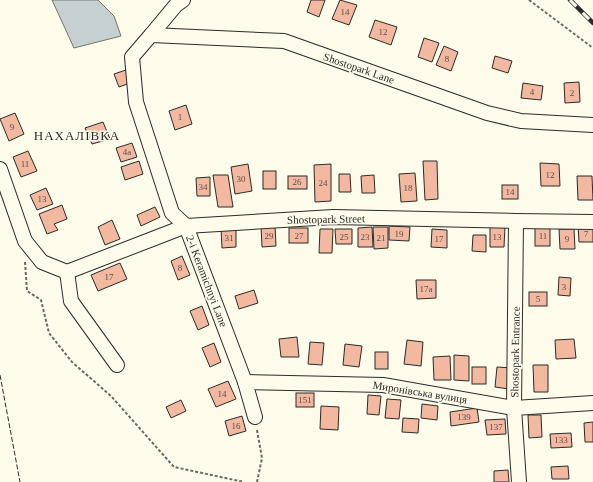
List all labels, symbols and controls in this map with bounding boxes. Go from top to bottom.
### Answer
house number: 14 [341,7,350,17]
house number: 12 [379,27,388,37]
street label: Shostopark Lane [322,50,396,86]
house number: 8 [445,54,450,64]
house number: 4 [530,87,535,97]
house number: 2 [570,88,574,98]
house number: 1 [178,112,182,122]
house number: 9 [10,122,15,132]
district label: НАХАЛІВКА [34,128,120,143]
house number: 4а [123,147,131,157]
house number: 11 [21,159,29,169]
house number: 12 [546,170,555,180]
house number: 30 [237,174,246,184]
house number: 26 [293,177,302,187]
house number: 24 [319,178,328,188]
house number: 34 [199,182,208,192]
house number: 18 [404,183,413,193]
house number: 14 [506,187,515,197]
house number: 13 [38,194,47,204]
street label: Shostopark Street [287,212,365,226]
house number: 19 [395,229,404,239]
house number: 7 [584,229,589,239]
house number: 29 [265,231,274,241]
house number: 27 [295,231,304,241]
house number: 11 [539,231,547,241]
house number: 25 [340,232,349,242]
house number: 23 [361,232,370,242]
house number: 13 [493,232,502,242]
house number: 31 [225,233,234,243]
house number: 21 [377,233,386,243]
street label: 2-i Keramichnyi Lane [184,234,230,329]
house number: 17 [435,234,444,244]
house number: 9 [565,234,570,244]
house number: 8 [178,263,183,273]
house number: 17 [105,272,114,282]
house number: 3 [562,282,567,292]
house number: 17а [420,284,433,294]
house number: 5 [536,294,541,304]
street label: Shostopark Entrance [508,306,522,398]
street label: Миронівська вулиця [372,379,468,405]
house number: 14 [218,389,227,399]
house number: 151 [298,395,312,405]
house number: 139 [457,412,471,422]
house number: 16 [232,421,241,431]
house number: 137 [489,422,503,432]
house number: 133 [554,435,568,445]

